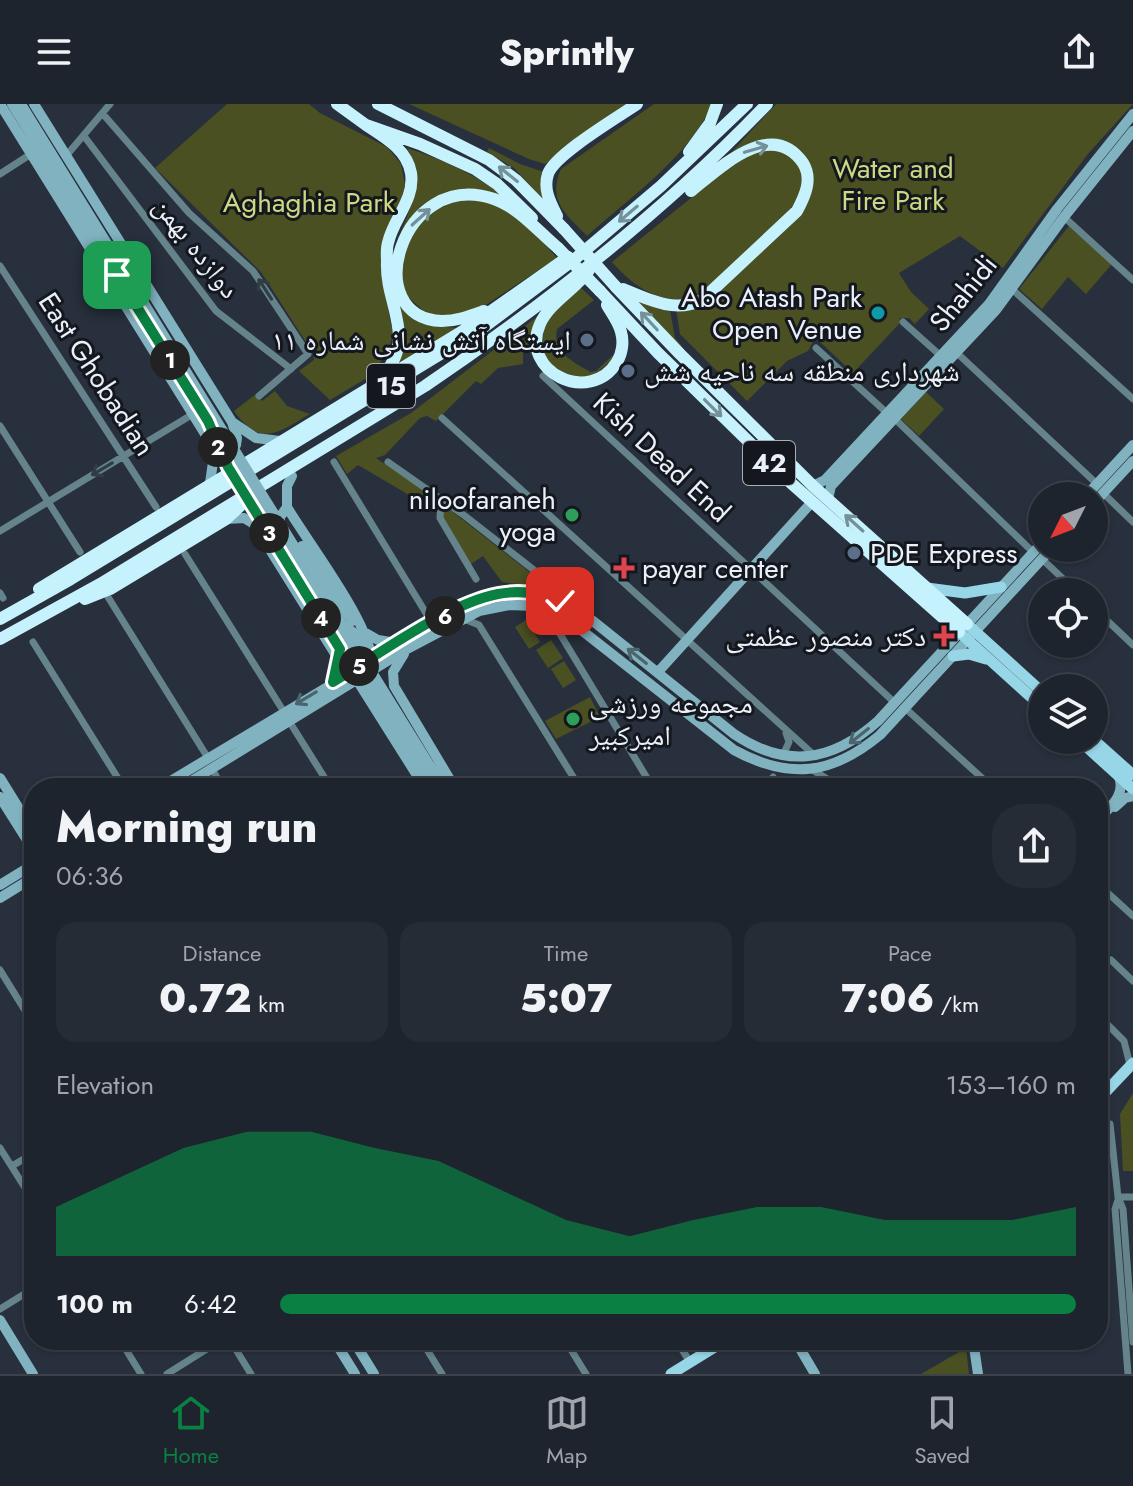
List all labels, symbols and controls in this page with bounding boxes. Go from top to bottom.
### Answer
text: Sprintly [499,26,634,78]
icon: menu [32,30,76,74]
icon: share [1057,30,1101,74]
one-way arrow [742,141,768,156]
park label: Water and Fire Park [832,148,954,221]
one-way arrow [498,166,519,183]
park label: Aghaghia Park [223,182,396,223]
street label: دوازده بهمن [144,187,250,307]
one-way arrow [619,205,639,223]
one-way arrow [410,208,430,226]
pin [83,241,151,309]
street label: Shahidi [920,246,1007,341]
icon: arrive [95,253,139,297]
place label: Abo Atash Park Open Venue [681,277,863,350]
one-way arrow [257,278,273,301]
street label: East Ghobadian [28,284,165,464]
marker: Abo Atash Park Open Venue [869,304,887,322]
one-way arrow [639,311,658,331]
place label: ایستگاه آتش نشانی شماره ۱۱ [272,320,571,361]
marker: ایستگاه آتش نشانی شماره ۱۱ [578,331,596,349]
pin: 1 [150,340,190,380]
text: 1 [164,344,176,376]
place label: شهرداری منطقه سه ناحیه شش [644,351,960,392]
marker: شهرداری منطقه سه ناحیه شش [619,362,637,380]
road number: 15 [367,364,415,408]
street label: Kish Dead End [584,383,740,532]
one-way arrow [703,398,722,417]
pin: 2 [198,427,238,467]
text: 2 [211,431,225,463]
road number: 42 [743,441,795,485]
one-way arrow [91,461,114,477]
place label: niloofaraneh yoga [409,479,556,552]
north arrow [1028,482,1108,562]
map controls [1028,482,1108,754]
marker: niloofaraneh yoga [563,506,581,524]
pin: 3 [249,513,289,553]
one-way arrow [845,514,865,532]
text: 3 [262,517,276,549]
place label: PDE Express [870,533,1017,574]
marker: PDE Express [845,544,863,562]
place label: payar center [642,548,789,589]
marker: payar center [613,557,635,579]
pin [526,567,594,635]
button: locate [1028,578,1108,658]
icon: check [538,579,582,623]
pin: 6 [425,596,465,636]
pin: 4 [301,598,341,638]
text: 6 [438,600,452,632]
text: 4 [313,602,329,634]
place label: دکتر منصور عظمتی [725,616,926,657]
marker: دکتر منصور عظمتی [933,625,955,647]
pin: 5 [339,646,379,686]
one-way arrow [627,647,648,665]
text: 5 [352,650,366,682]
button: layers [1028,674,1108,754]
place label: مجموعه ورزشی امیرکبیر [588,683,753,756]
one-way arrow [295,691,318,707]
marker: مجموعه ورزشی امیرکبیر [564,710,582,728]
one-way arrow [849,728,871,745]
text: Morning run [56,795,318,859]
button: share [992,804,1076,888]
text: 06:36 [56,857,124,895]
text: Distance [183,937,261,969]
text: Time [544,937,588,969]
text: Pace [888,937,932,969]
text: 0.72 [159,969,252,1027]
text: 5:07 [520,969,612,1027]
text: 7:06 [841,969,934,1027]
text: km [252,988,285,1020]
text: /km [934,988,979,1020]
text: Elevation [56,1066,154,1104]
text: 153–160 m [946,1066,1076,1104]
text: 100 m [56,1285,133,1323]
text: 6:42 [184,1285,237,1323]
tab: Home [163,1391,219,1471]
tab: Map [545,1391,589,1471]
tab: Saved [914,1391,970,1471]

